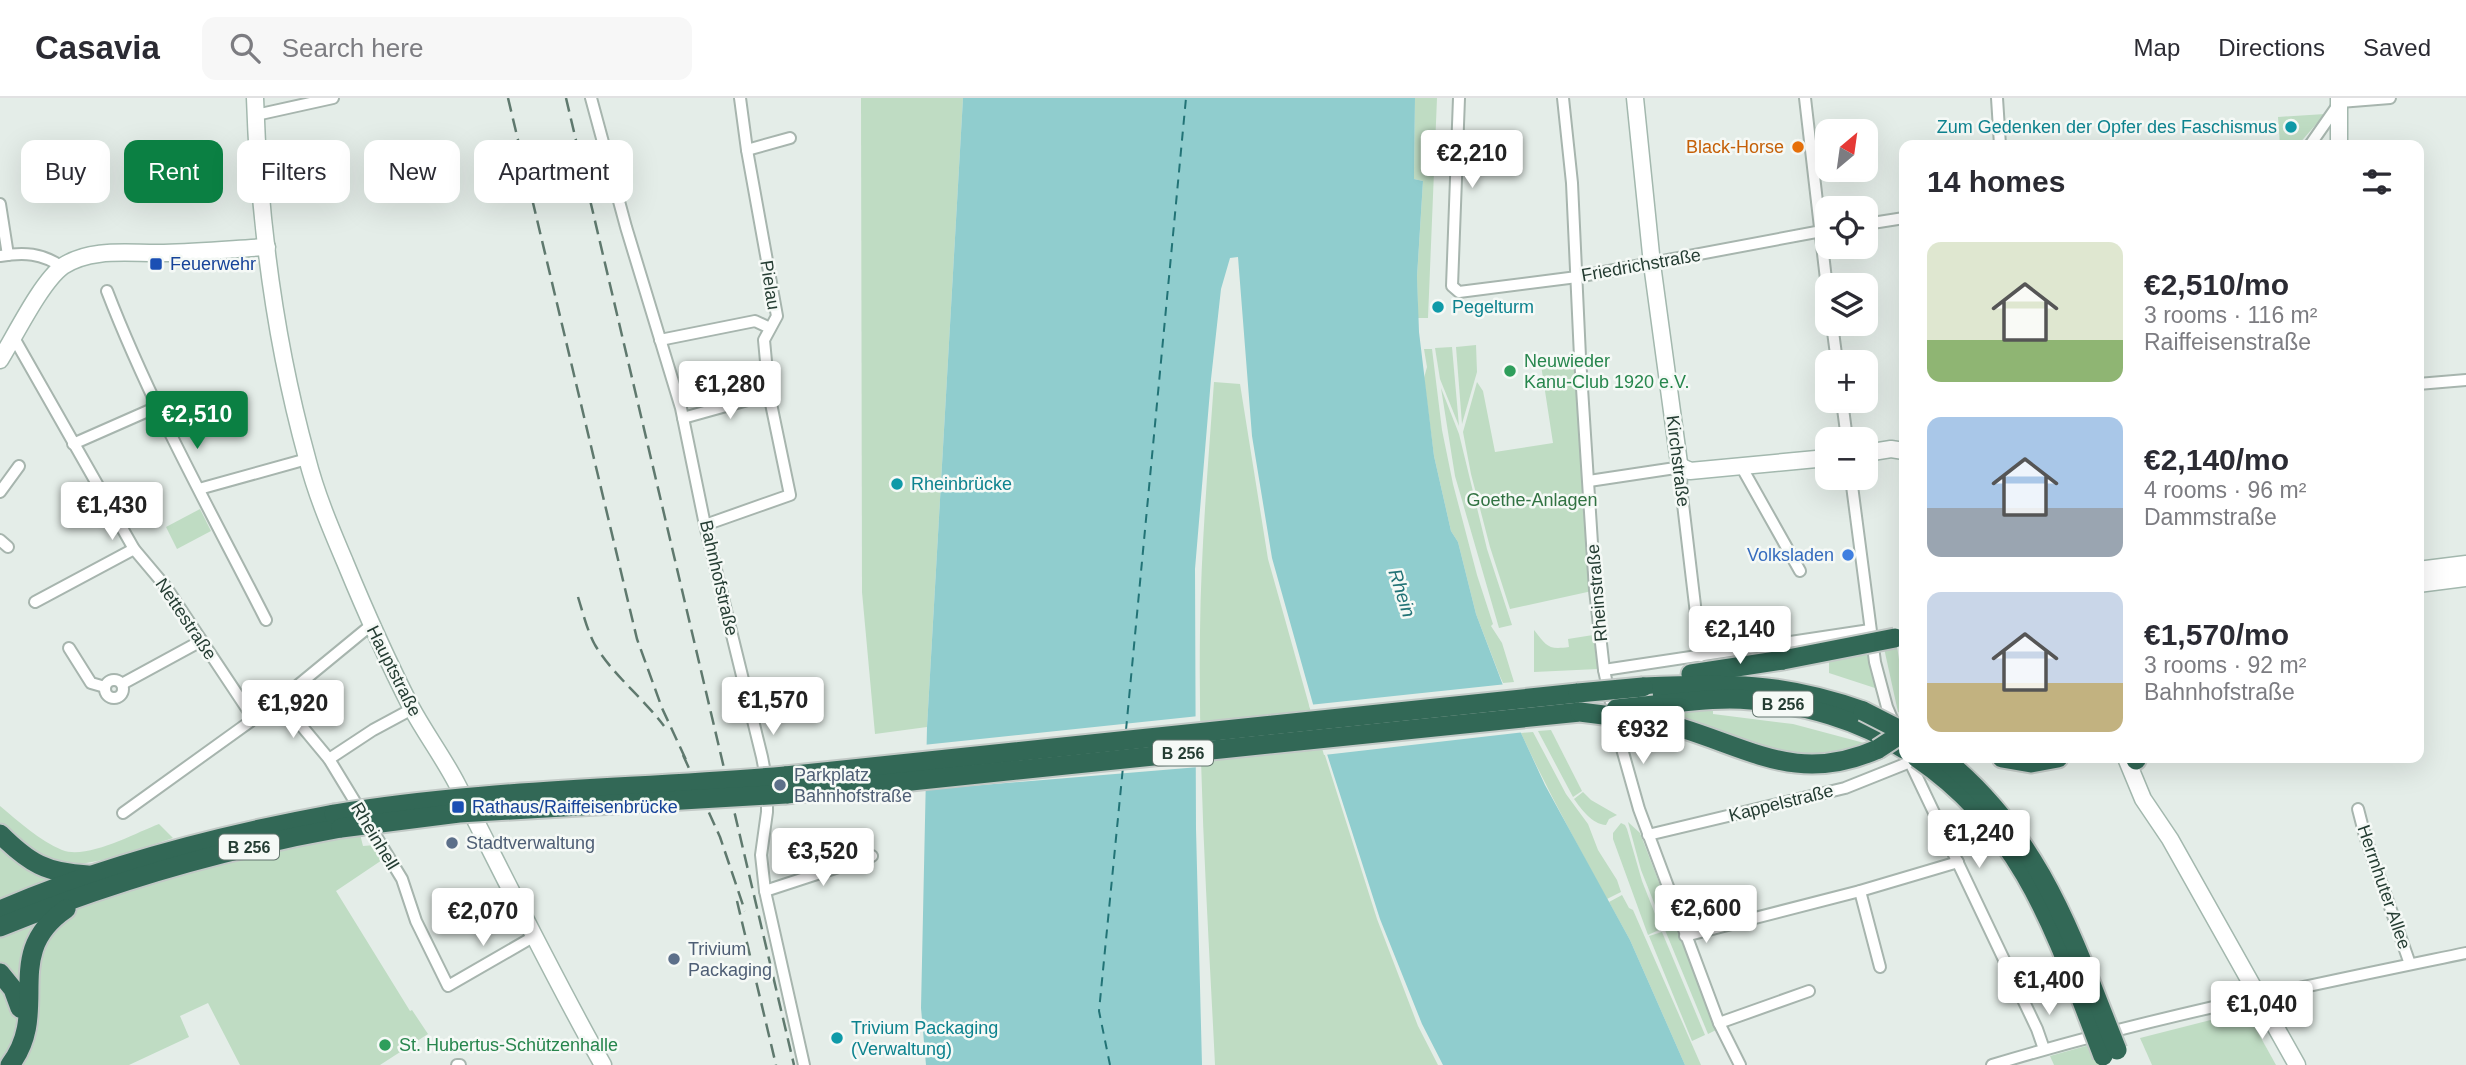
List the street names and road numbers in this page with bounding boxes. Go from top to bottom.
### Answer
street label: Friedrichstraße [1580,245,1702,285]
street label: Pielau [756,259,784,311]
street label: Kirchstraße [1662,414,1694,508]
street label: Bahnhofstraße [696,518,742,638]
street label: Rheinstraße [1583,543,1611,643]
street label: Nettestraße [151,574,221,664]
street label: Hauptstraße [363,622,425,720]
road number: B 256 [1753,692,1813,716]
road number: B 256 [1153,740,1213,766]
street label: Kappelstraße [1727,780,1835,826]
street label: Rheinhell [347,799,403,873]
street label: Herrnhuter Allee [2353,822,2415,952]
road number: B 256 [219,834,279,860]

